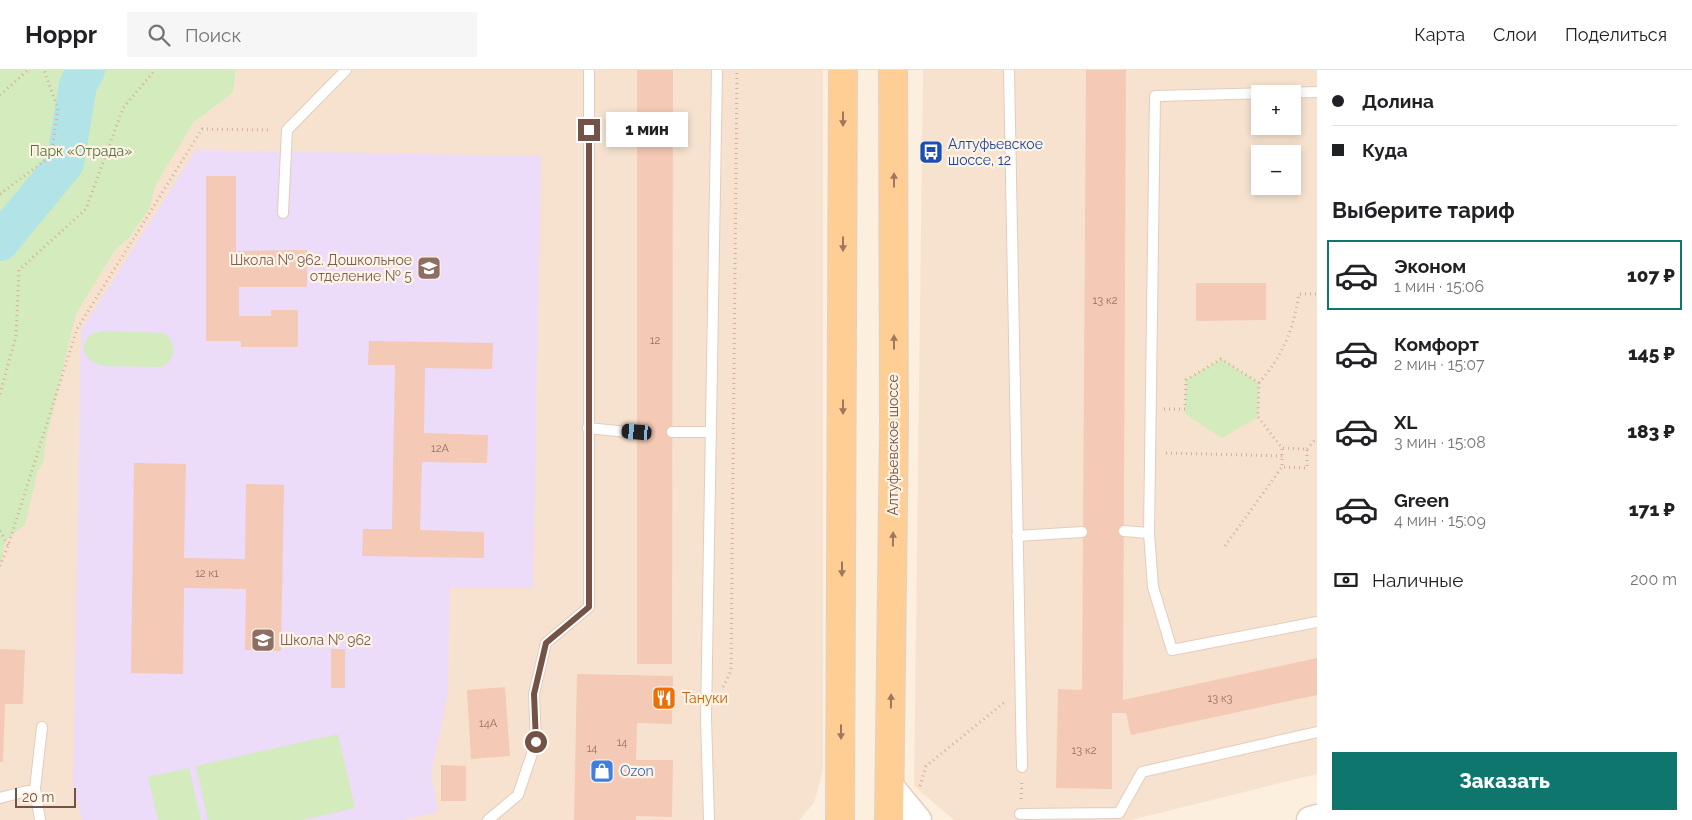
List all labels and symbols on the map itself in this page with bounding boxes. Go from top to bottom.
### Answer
one-way arrow [839,111,847,127]
callout: 1 мин [606,112,689,148]
route end [578,119,600,141]
place label: Алтуфьевское шоссе, 12 [948,136,1043,168]
bus stop icon: Алтуфьевское шоссе, 12 [918,139,944,165]
park label: Парк «Отрада» [30,143,132,159]
one-way arrow [890,171,898,187]
one-way arrow [839,236,847,252]
place label: Школа № 962. Дошкольное отделение № 5 [230,252,412,284]
school or university icon: Школа № 962. Дошкольное отделение № 5 [416,255,442,281]
house number: 13 к2 [1093,294,1118,307]
house number: 12 [650,334,660,347]
one-way arrow [890,334,898,350]
street label: Алтуфьевское шоссе [885,374,901,516]
one-way arrow [839,399,847,415]
car [621,423,652,441]
house number: 12А [431,442,450,455]
one-way arrow [889,531,897,547]
one-way arrow [838,561,846,577]
house number: 12 к1 [195,567,219,580]
school or university icon: Школа № 962 [250,627,276,653]
place label: Школа № 962 [280,632,371,648]
restaurant icon: Тануки [651,685,677,711]
place label: Тануки [682,690,728,706]
house number: 13 к3 [1208,692,1233,705]
one-way arrow [887,693,895,709]
house number: 14А [479,717,498,730]
one-way arrow [837,724,845,740]
route start [525,731,547,753]
house number: 14 [617,736,627,749]
house number: 14 [587,742,597,755]
house number: 13 к2 [1072,744,1097,757]
shop icon: Ozon [589,758,615,784]
place label: Ozon [620,763,654,779]
scale bar [15,785,76,808]

